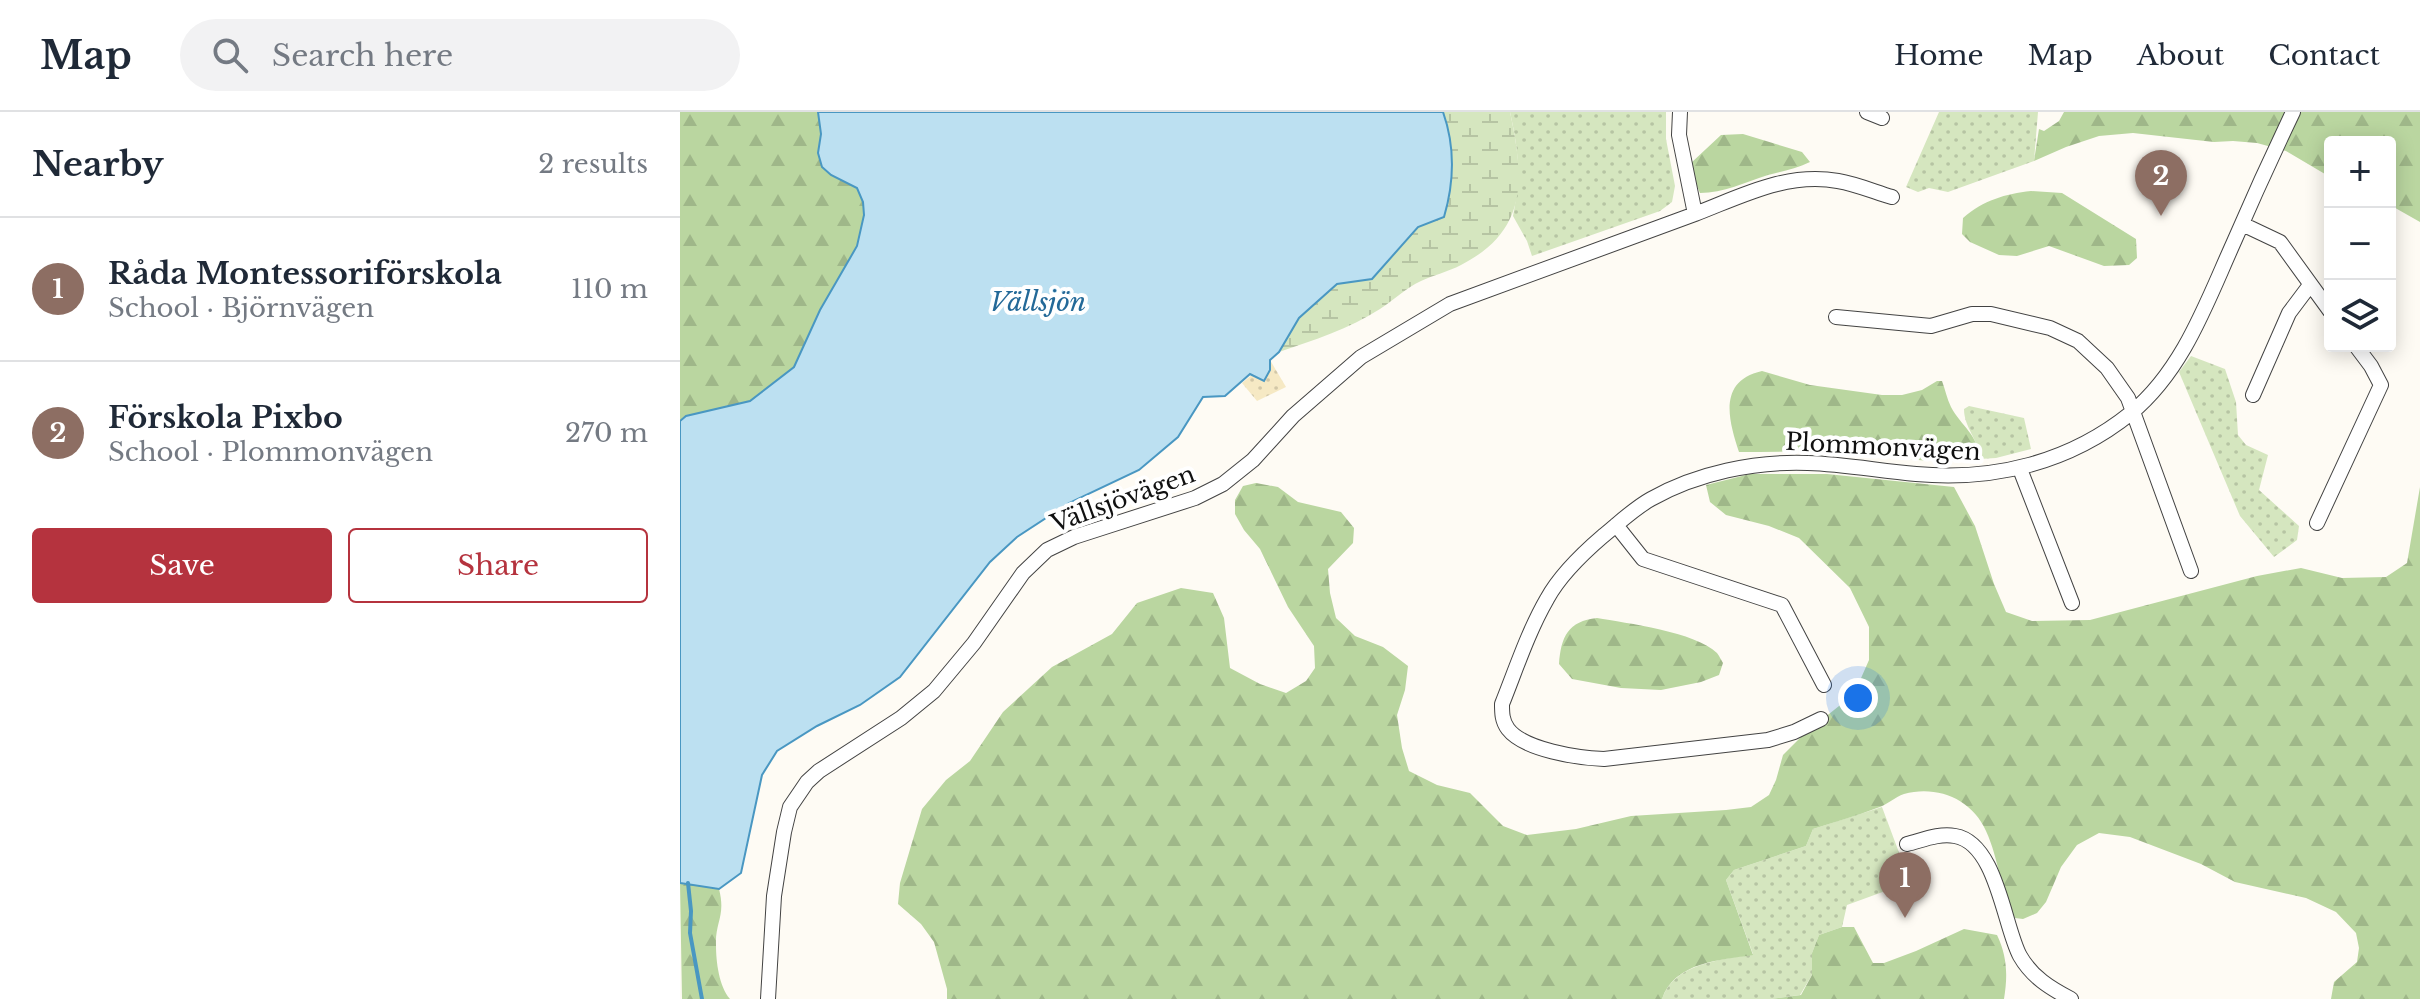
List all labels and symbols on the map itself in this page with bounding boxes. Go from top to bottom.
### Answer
pin: 2 [2135,150,2187,216]
water label: Vällsjön [990,286,1086,318]
street label: Plommonvägen [1785,427,1981,466]
street label: Vällsjövägen [1046,459,1199,538]
your location [1838,678,1878,718]
pin: 1 [1879,852,1931,918]

